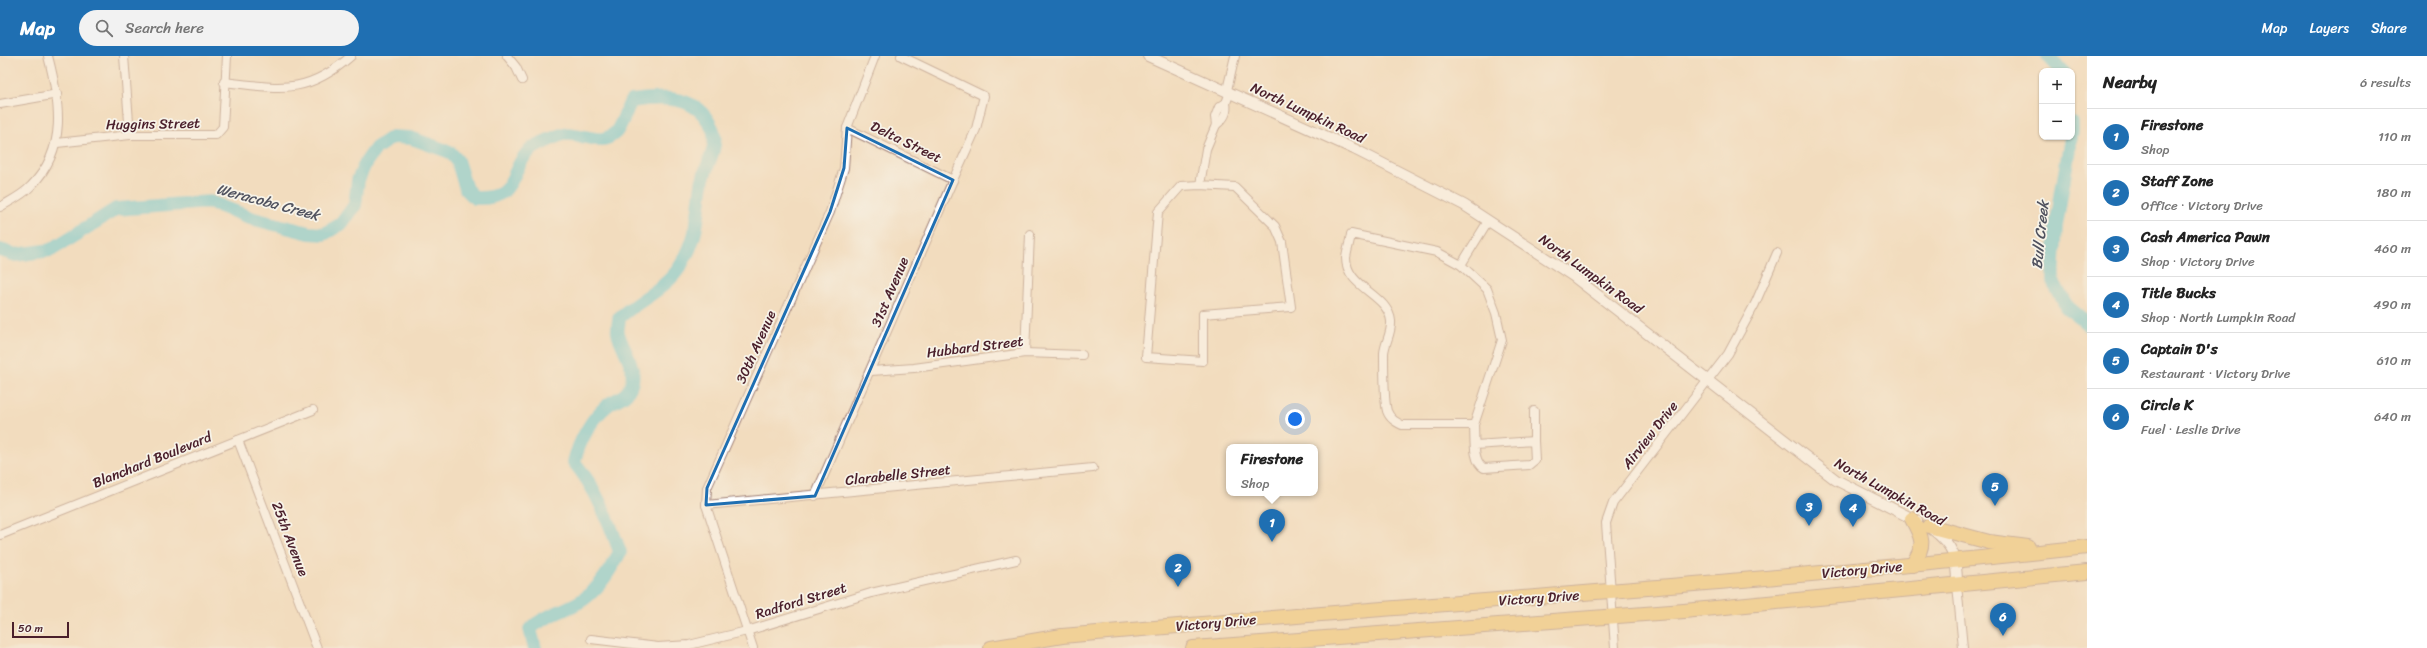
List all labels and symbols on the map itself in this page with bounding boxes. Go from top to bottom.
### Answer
street label: North Lumpkin Road [1246,75,1371,151]
street label: Huggins Street [106,111,200,137]
street label: Delta Street [866,114,946,170]
water label: Weracoba Creek [214,176,324,229]
water label: Bull Creek [2023,198,2057,270]
street label: North Lumpkin Road [1533,227,1650,322]
street label: 31st Avenue [864,253,916,331]
street label: 30th Avenue [729,306,783,388]
street label: Hubbard Street [925,329,1025,365]
street label: Airview Drive [1615,395,1685,475]
your location [1285,409,1305,429]
street label: Blanchard Boulevard [89,424,217,495]
street label: North Lumpkin Road [1830,451,1952,534]
street label: Clarabelle Street [844,457,952,493]
pin: 5 [1982,473,2008,506]
pin: 3 [1796,493,1822,526]
pin: 4 [1840,494,1866,527]
street label: 25th Avenue [264,498,316,580]
pin: 1 [1259,509,1285,542]
pin: 2 [1165,554,1191,587]
street label: Victory Drive [1821,554,1903,586]
street label: Radford Street [752,575,850,627]
street label: Victory Drive [1498,583,1580,613]
pin: 6 [1990,603,2016,636]
street label: Victory Drive [1175,607,1257,639]
scale bar [12,620,69,639]

